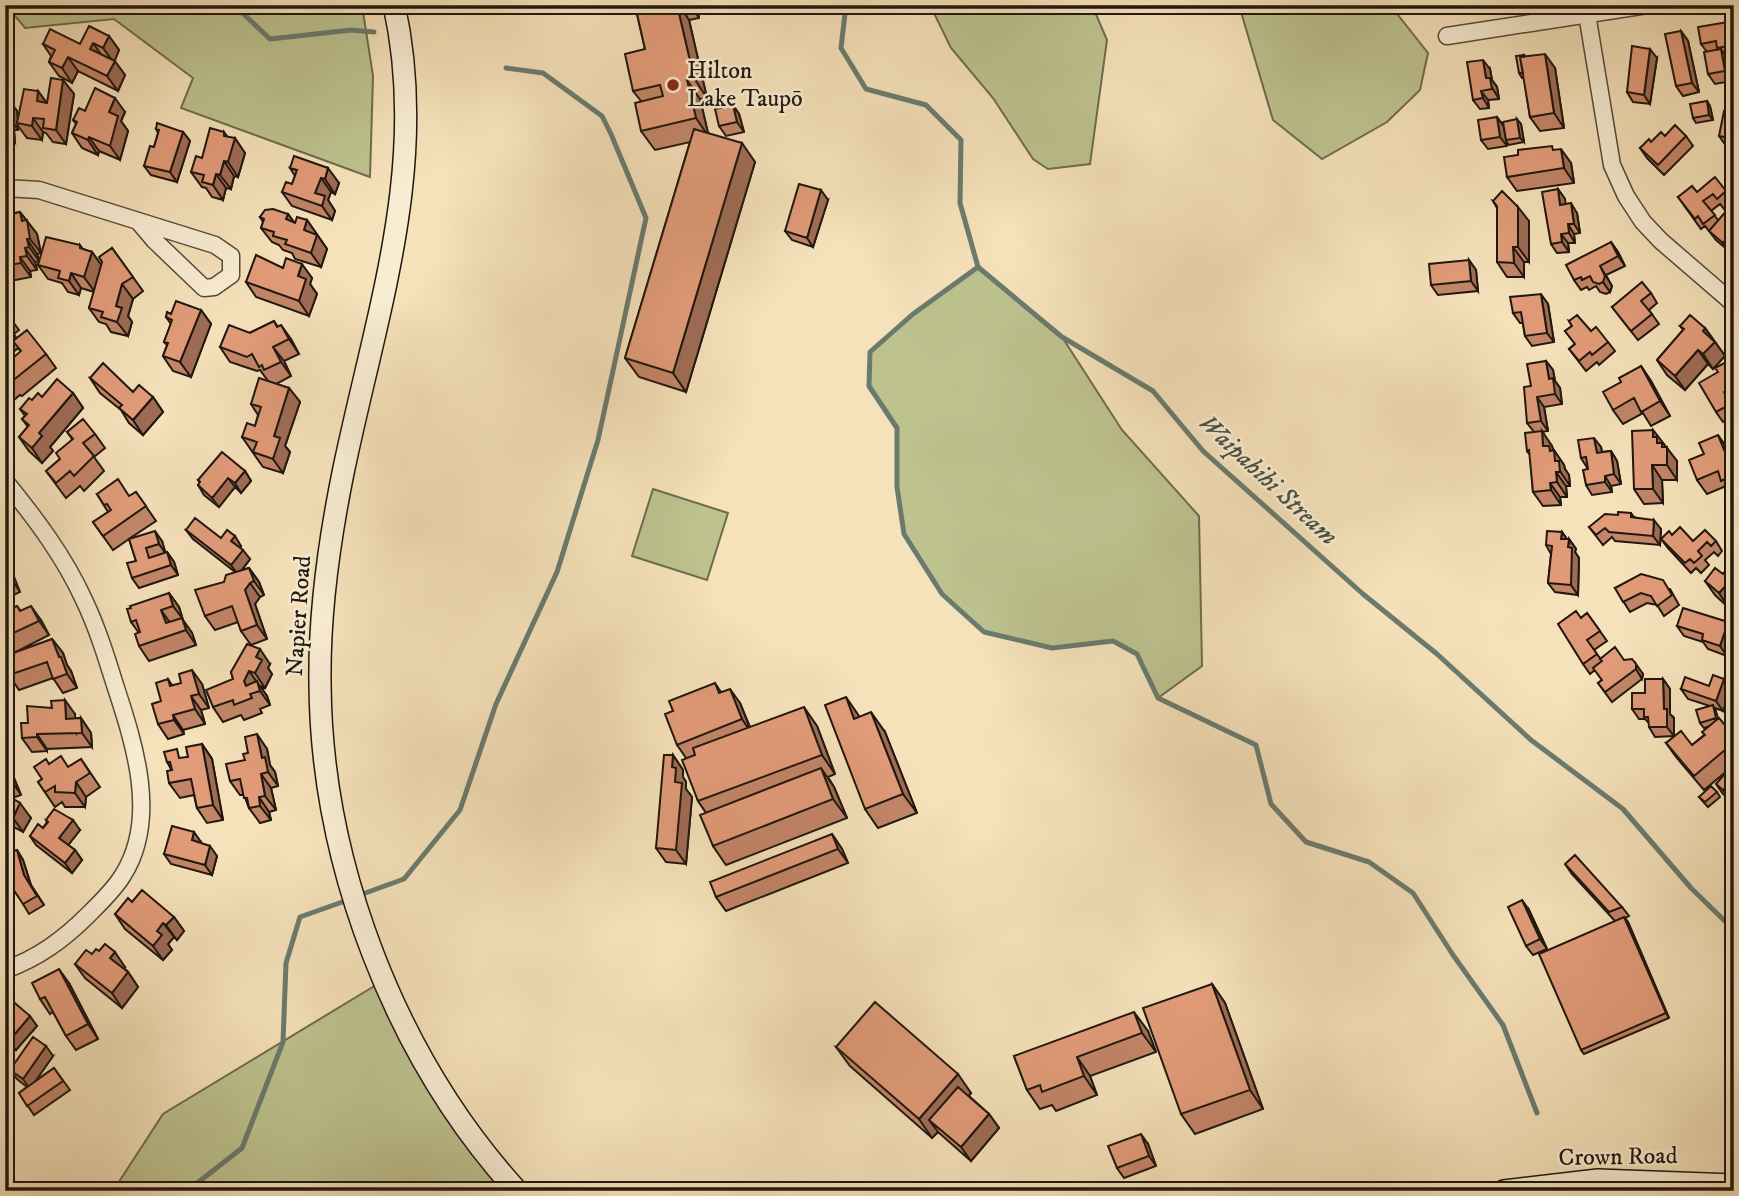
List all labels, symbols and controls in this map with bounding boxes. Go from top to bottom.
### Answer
place label: Hilton Lake Taupō [687,56,803,114]
marker: Hilton Lake Taupō [665,77,681,93]
water label: Waipahihi Stream [1191,407,1345,553]
street label: Napier Road [280,554,318,678]
street label: Crown Road [1558,1141,1678,1173]

